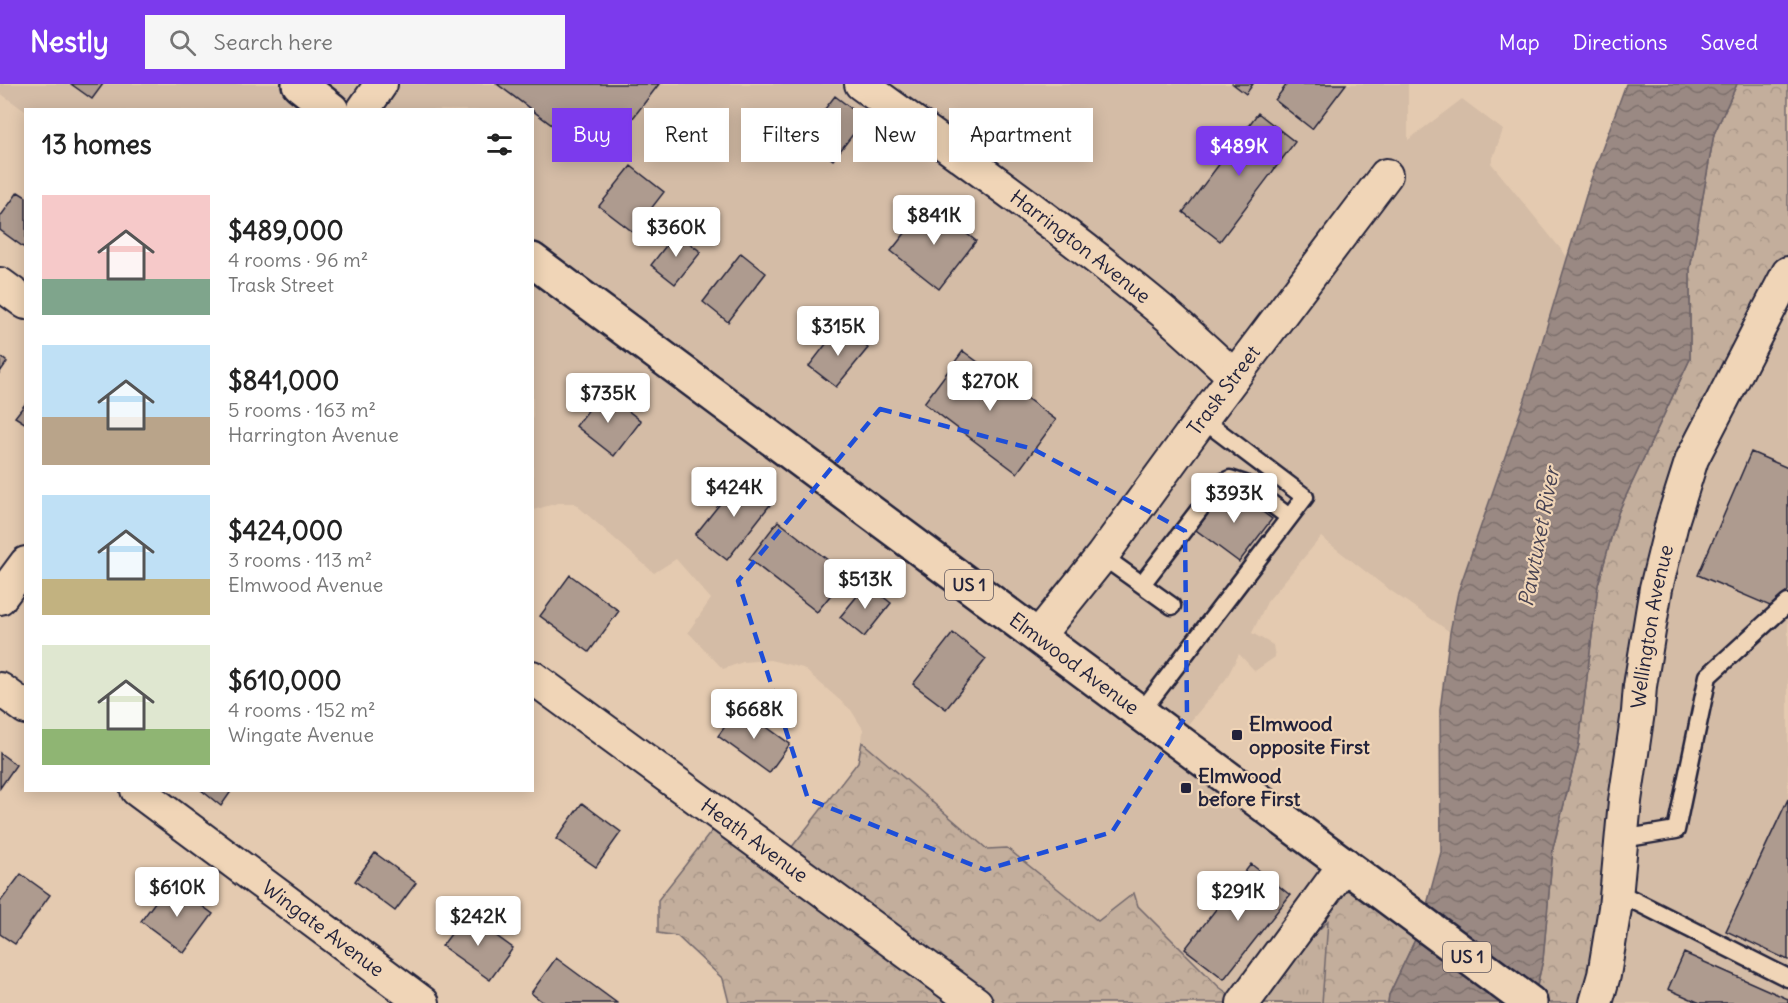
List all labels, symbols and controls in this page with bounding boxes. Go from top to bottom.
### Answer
search box [145,15,565,69]
text: Nestly [30,24,109,60]
icon: search [166,26,199,59]
text: Search here [214,28,333,56]
text: Map [1499,29,1540,56]
text: Directions [1573,29,1667,56]
text: Saved [1700,29,1758,56]
chip: Buy [552,108,632,162]
chip: Rent [644,108,729,162]
chip: Filters [741,108,841,162]
chip: New [853,108,937,162]
chip: Apartment [949,108,1093,162]
pin: $489K [1197,126,1281,177]
text: 13 homes [42,128,152,161]
icon: filters [483,128,516,161]
text: $489K [1210,133,1268,158]
street label: Harrington Avenue [1006,184,1156,308]
pin: $841K [892,195,976,246]
text: $841K [907,202,961,227]
pin: $360K [634,207,718,258]
text: $489,000 [228,214,344,247]
text: $360K [646,214,706,239]
icon: home [90,219,162,291]
text: 4 rooms · 96 m² [228,247,368,272]
text: Trask Street [228,272,334,297]
pin: $315K [796,306,880,357]
text: $315K [811,313,865,338]
street label: Trask Street [1181,340,1265,440]
pin: $270K [948,361,1032,412]
text: $841,000 [228,364,339,397]
text: $270K [961,368,1019,393]
icon: home [90,369,162,441]
pin: $735K [566,373,650,424]
text: $735K [580,380,636,405]
text: 5 rooms · 163 m² [228,397,376,422]
text: Harrington Avenue [228,422,399,447]
water label: Pawtuxet River [1512,463,1566,609]
pin: $424K [692,467,776,518]
pin: $393K [1192,473,1276,524]
text: $424K [705,474,763,499]
text: $393K [1205,480,1263,505]
text: $424,000 [228,514,343,547]
icon: home [90,519,162,591]
street label: Wellington Avenue [1625,542,1678,709]
text: 3 rooms · 113 m² [228,547,372,572]
pin: $513K [823,559,907,610]
text: $513K [838,566,892,591]
road number: US 1 [945,570,993,600]
text: Elmwood Avenue [228,572,383,597]
street label: Elmwood Avenue [1005,607,1144,720]
text: $610,000 [228,664,342,697]
icon: home [90,669,162,741]
pin: $668K [712,689,796,740]
text: $668K [725,696,783,721]
text: 4 rooms · 152 m² [228,697,376,722]
place label: Elmwood opposite First [1249,711,1370,759]
text: Wingate Avenue [228,722,374,747]
marker: Elmwood opposite First [1230,728,1244,742]
place label: Elmwood before First [1198,763,1301,811]
marker: Elmwood before First [1179,781,1193,795]
street label: Heath Avenue [696,792,813,887]
pin: $610K [135,867,219,918]
pin: $291K [1196,871,1280,922]
text: $610K [149,874,205,899]
street label: Wingate Avenue [257,875,389,982]
text: $291K [1211,878,1265,903]
pin: $242K [436,896,520,947]
text: $242K [450,903,506,928]
road number: US 1 [1443,942,1491,972]

